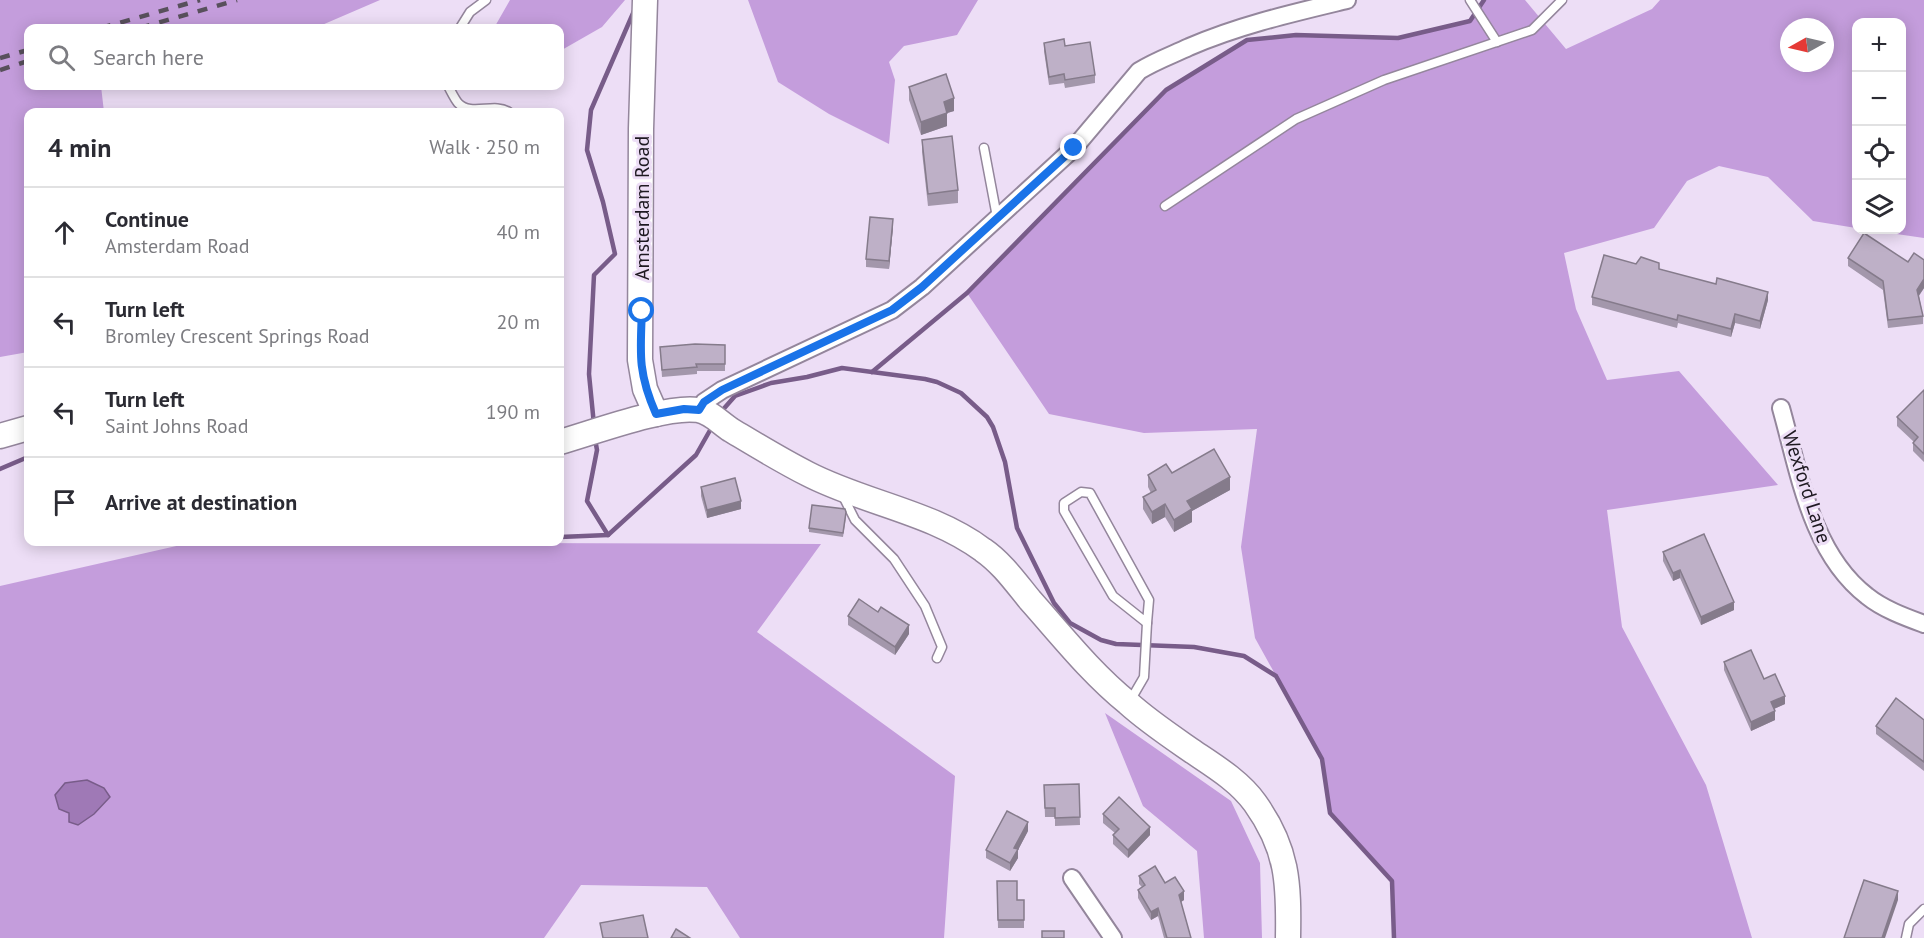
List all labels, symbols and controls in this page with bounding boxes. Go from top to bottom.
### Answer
north arrow [1780,18,1834,72]
map controls [1852,18,1906,234]
button: + [1852,18,1906,72]
search box [24,24,564,90]
icon: search [45,41,78,74]
text: Search here [93,43,204,71]
button: − [1852,72,1906,126]
button: locate [1852,126,1906,180]
text: 4 min [48,131,111,164]
text: Walk · 250 m [429,134,540,160]
route end [1060,134,1086,160]
street label: Amsterdam Road [629,136,655,280]
button: layers [1852,180,1906,234]
text: Continue [105,205,189,233]
icon: ahead [48,216,81,249]
text: 40 m [497,219,540,245]
text: Amsterdam Road [105,233,249,259]
text: Turn left [105,295,185,323]
route start [628,297,654,323]
icon: left [48,306,81,339]
text: 20 m [497,309,540,335]
text: Bromley Crescent Springs Road [105,323,370,349]
text: Turn left [105,385,185,413]
icon: left [48,396,81,429]
text: 190 m [486,399,540,425]
text: Saint Johns Road [105,413,248,439]
street label: Wexford Lane [1777,428,1837,546]
icon: arrive [48,486,81,519]
text: Arrive at destination [105,488,297,516]

